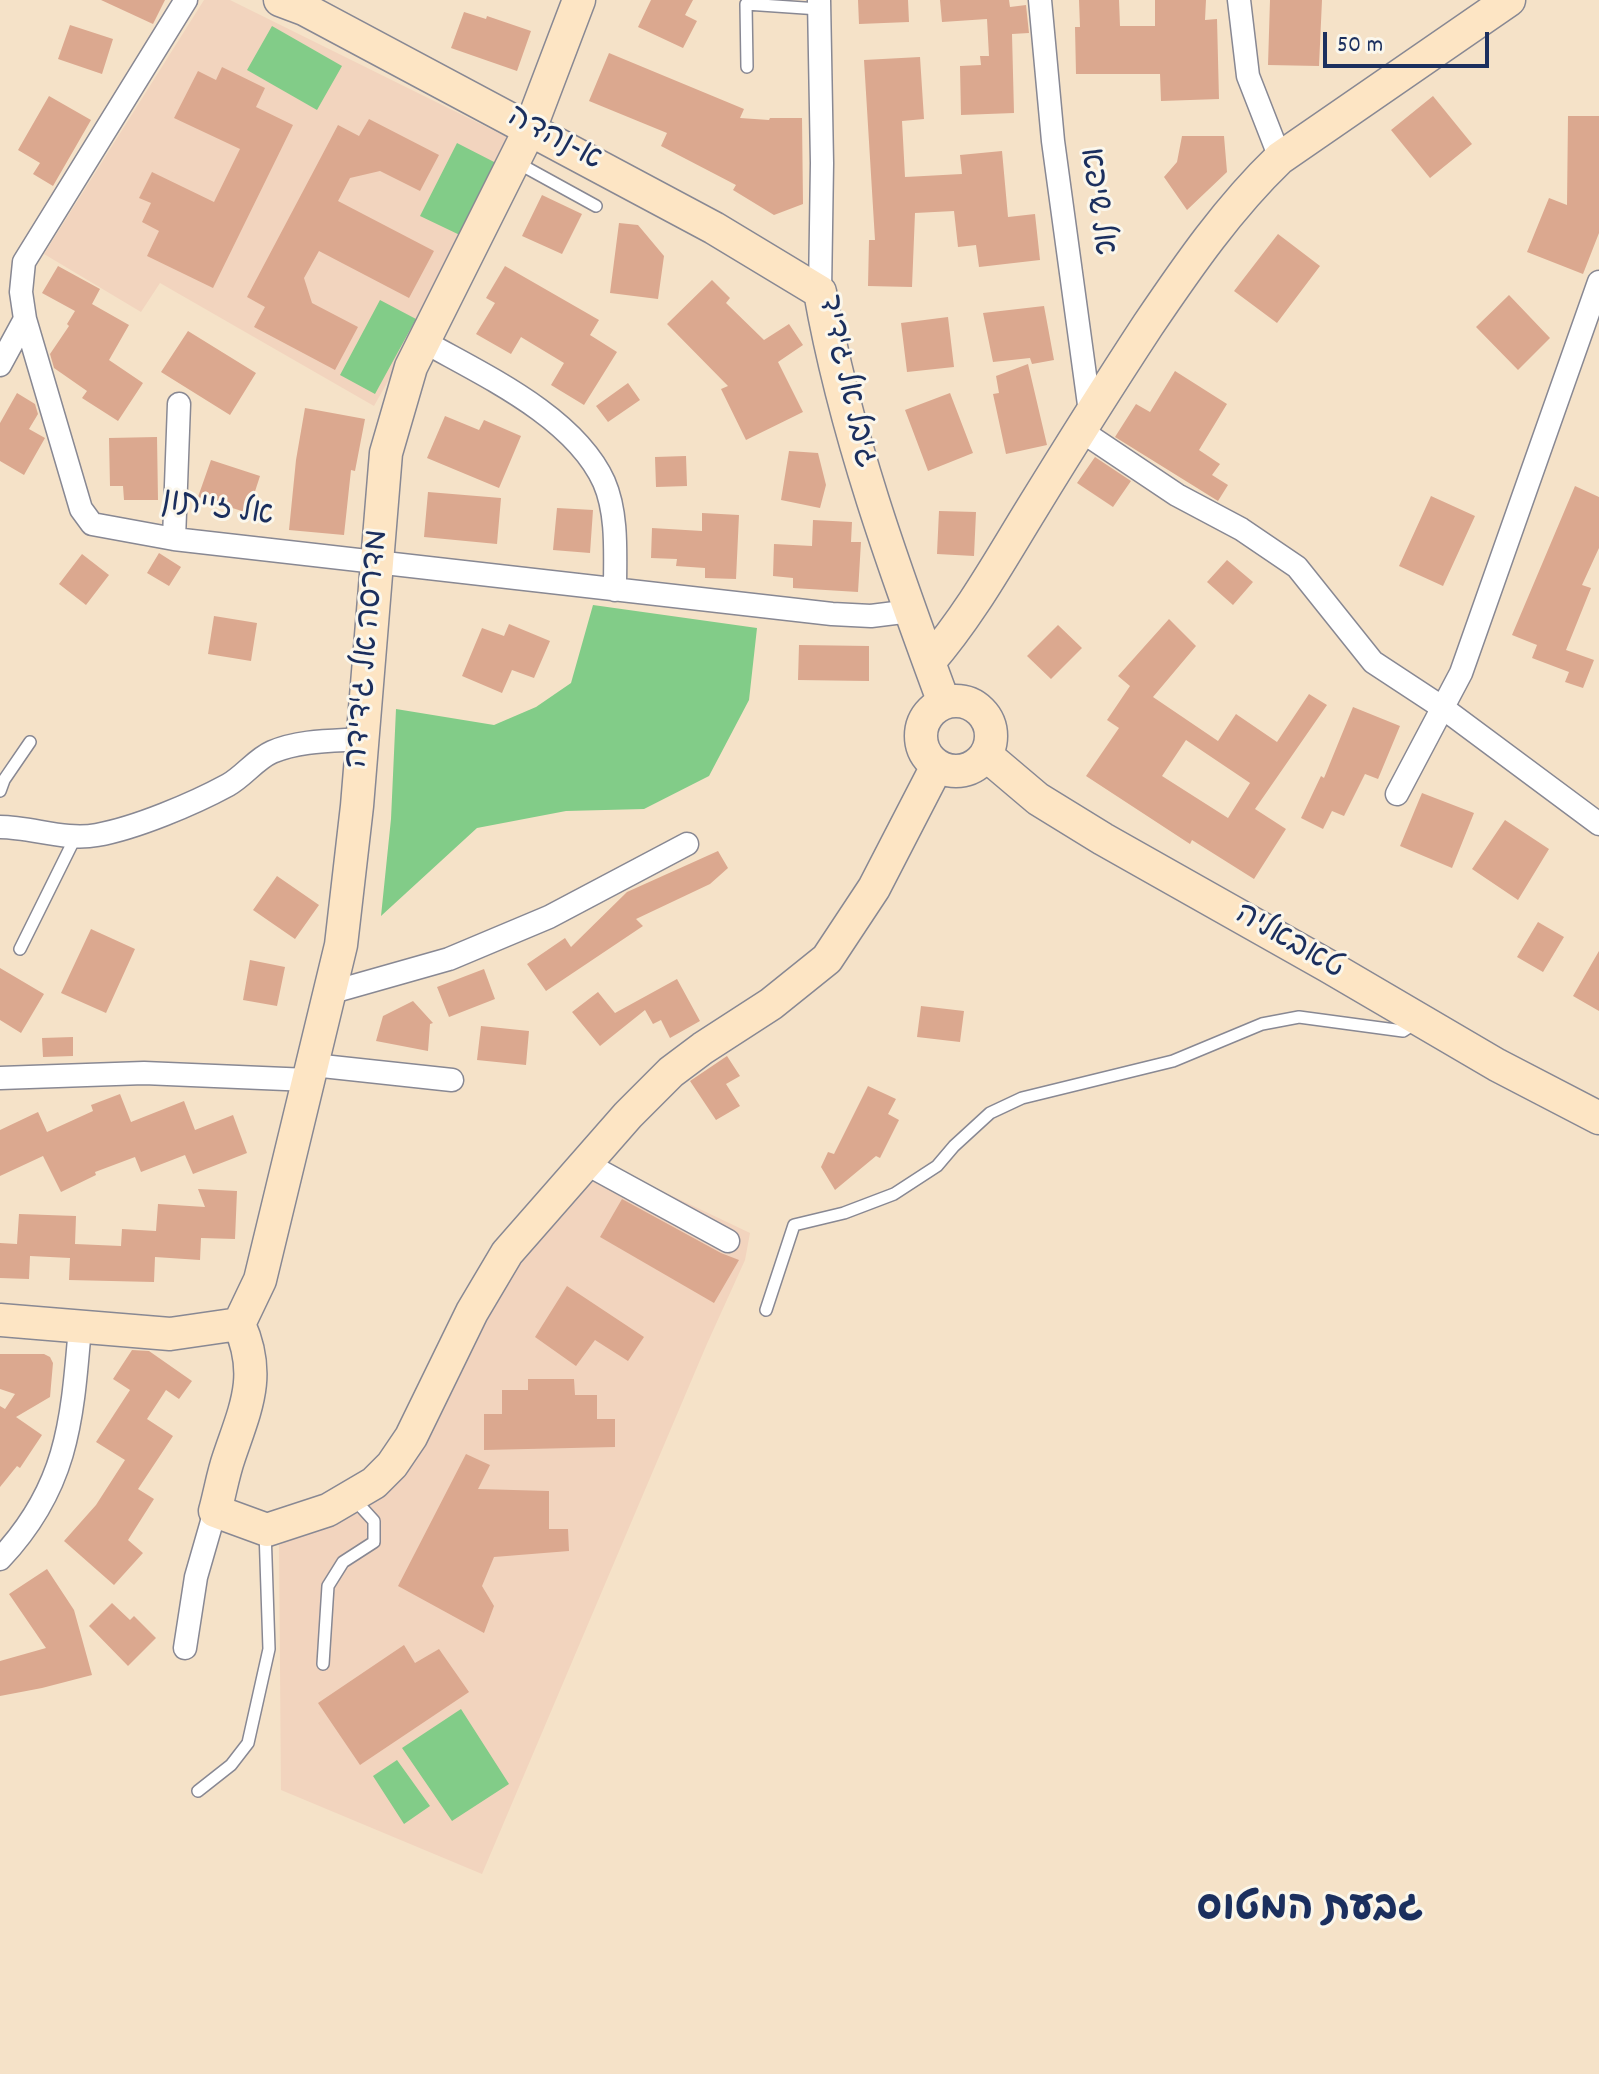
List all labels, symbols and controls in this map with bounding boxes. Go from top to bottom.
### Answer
scale bar [1327,16,1493,66]
text: 50 m [1337,29,1383,63]
street label: א-נהדה [499,100,607,182]
street label: אל שיפא [1067,146,1121,258]
street label: ג'בל אל ג'דיד [806,292,882,472]
street label: אל זייתון [159,484,275,538]
street label: מדרסה אל ג'דידה [340,528,400,770]
street label: טאבאליה [1226,897,1350,991]
district label: גבעת המטוס [1197,1889,1423,1937]

